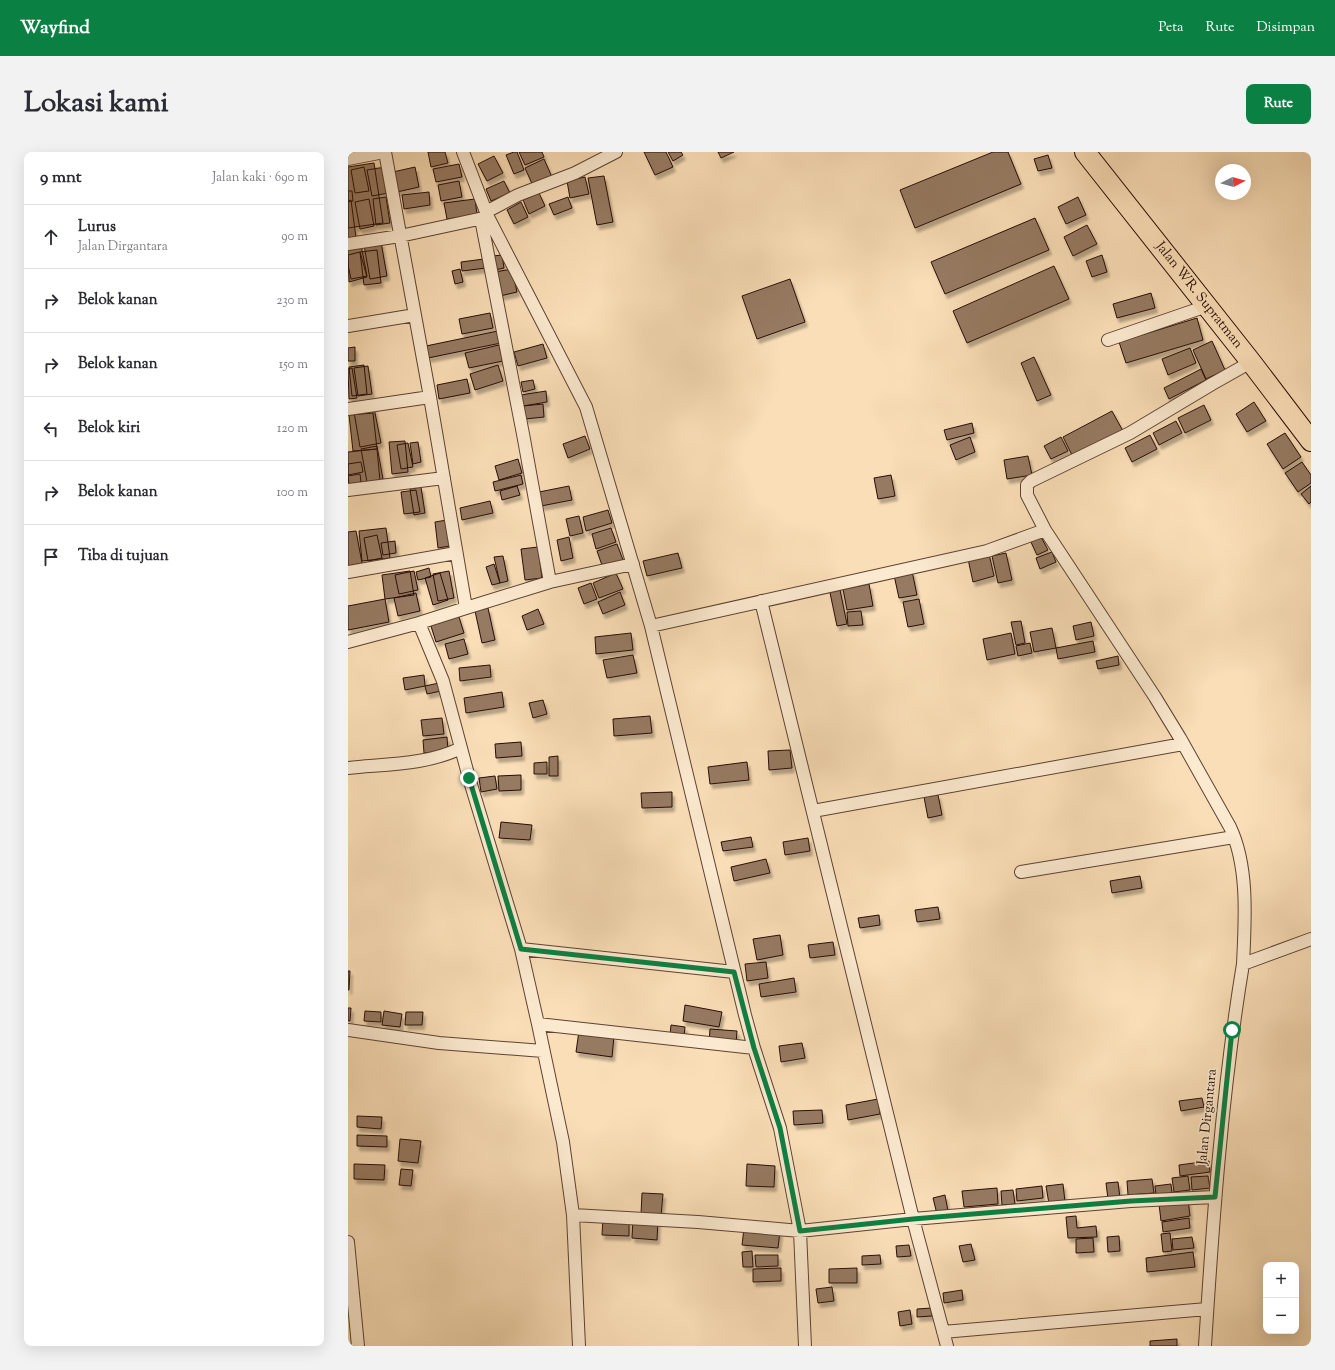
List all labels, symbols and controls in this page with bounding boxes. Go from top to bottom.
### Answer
text: Wayfind [20,15,90,42]
text: Peta [1158,18,1183,38]
text: Rute [1205,18,1235,38]
text: Disimpan [1257,18,1315,38]
text: Lokasi kami [24,84,168,124]
button: Rute [1246,84,1311,124]
north arrow [1215,164,1251,200]
text: 9 mnt [40,166,82,190]
text: Jalan kaki · 690 m [212,169,308,187]
text: Lurus [78,217,116,238]
icon: ahead [40,226,62,248]
text: 90 m [281,228,308,246]
street label: Jalan WR. Supratman [1149,237,1247,353]
text: Jalan Dirgantara [78,238,168,256]
icon: right [40,290,62,312]
text: Belok kanan [78,290,158,311]
text: 230 m [276,292,308,310]
icon: right [40,354,62,376]
text: Belok kanan [78,354,158,375]
text: 150 m [279,356,308,374]
icon: left [40,418,62,440]
text: Belok kiri [78,418,140,439]
text: 120 m [277,420,308,438]
icon: right [40,482,62,504]
text: Belok kanan [78,482,158,503]
text: 100 m [276,484,308,502]
icon: arrive [40,546,62,568]
text: Tiba di tujuan [78,546,169,567]
route end [460,769,478,787]
route start [1223,1021,1241,1039]
street label: Jalan Dirgantara [1193,1067,1223,1167]
map controls [1263,1262,1299,1334]
button: + [1263,1262,1299,1298]
button: − [1263,1298,1299,1334]

